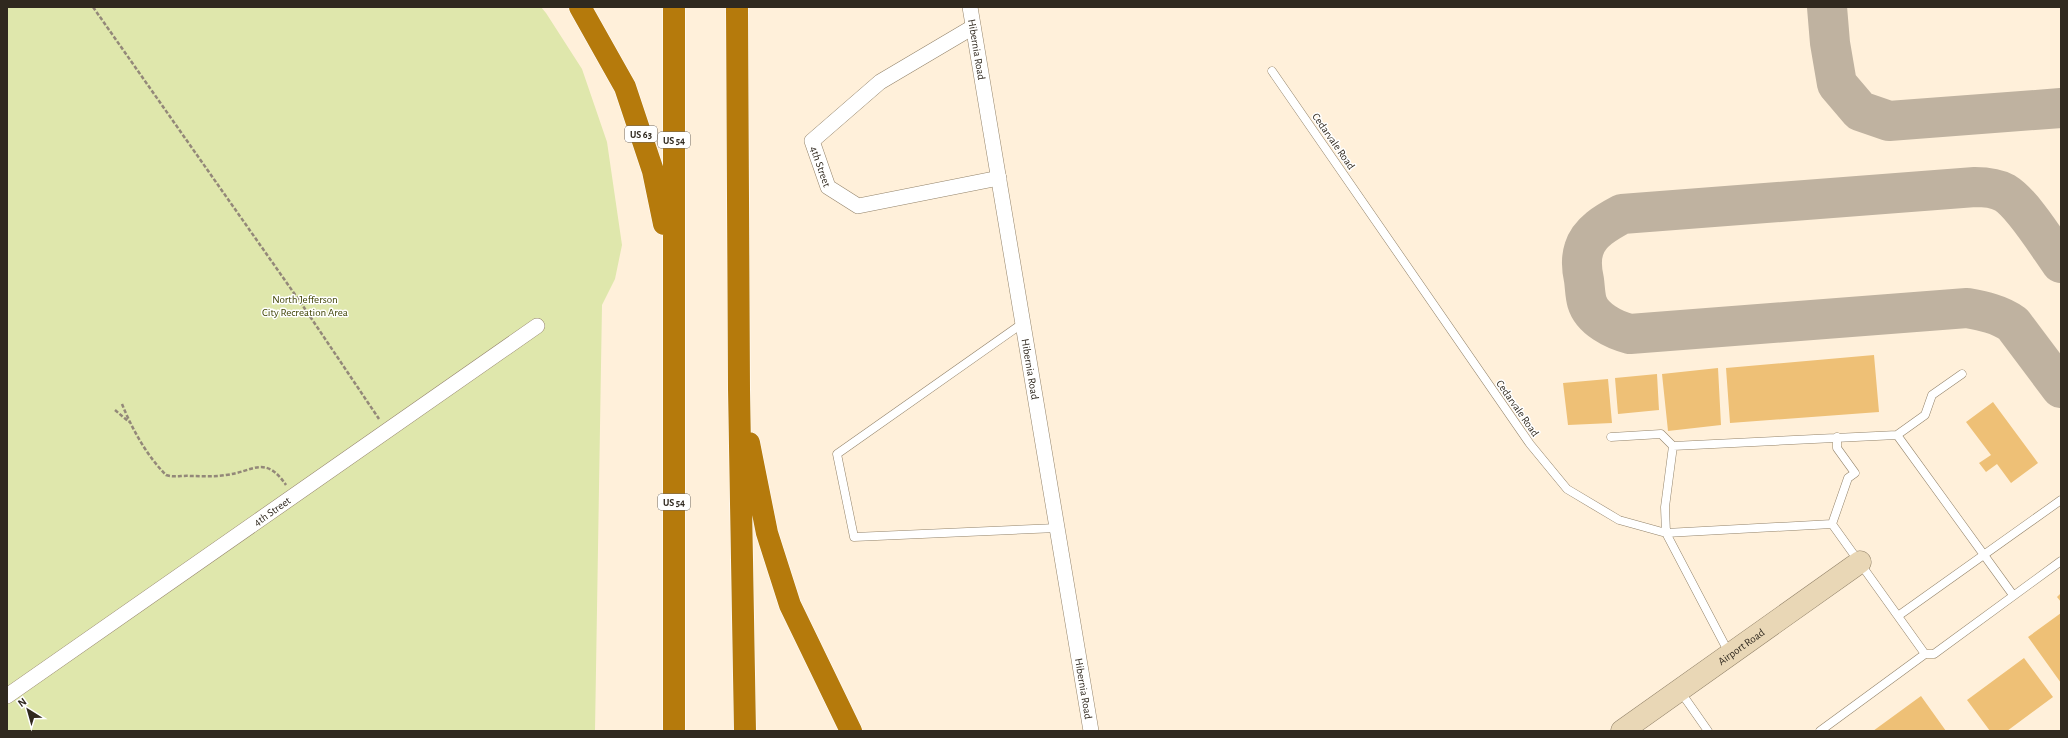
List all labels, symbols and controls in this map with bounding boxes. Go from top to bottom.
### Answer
street label: Hibernia Road [966,18,987,81]
street label: Cedarvale Road [1310,111,1357,172]
road number: US 63 [625,126,657,142]
road number: US 54 [658,132,690,148]
street label: 4th Street [808,145,833,189]
park label: North Jefferson City Recreation Area [262,294,348,318]
street label: Hibernia Road [1019,338,1041,401]
street label: Cedarvale Road [1494,378,1541,439]
road number: US 54 [658,494,690,510]
street label: 4th Street [252,495,293,528]
street label: Airport Road [1716,626,1767,667]
street label: Hibernia Road [1073,657,1094,720]
north arrow [8,690,48,730]
text: N [16,696,29,709]

